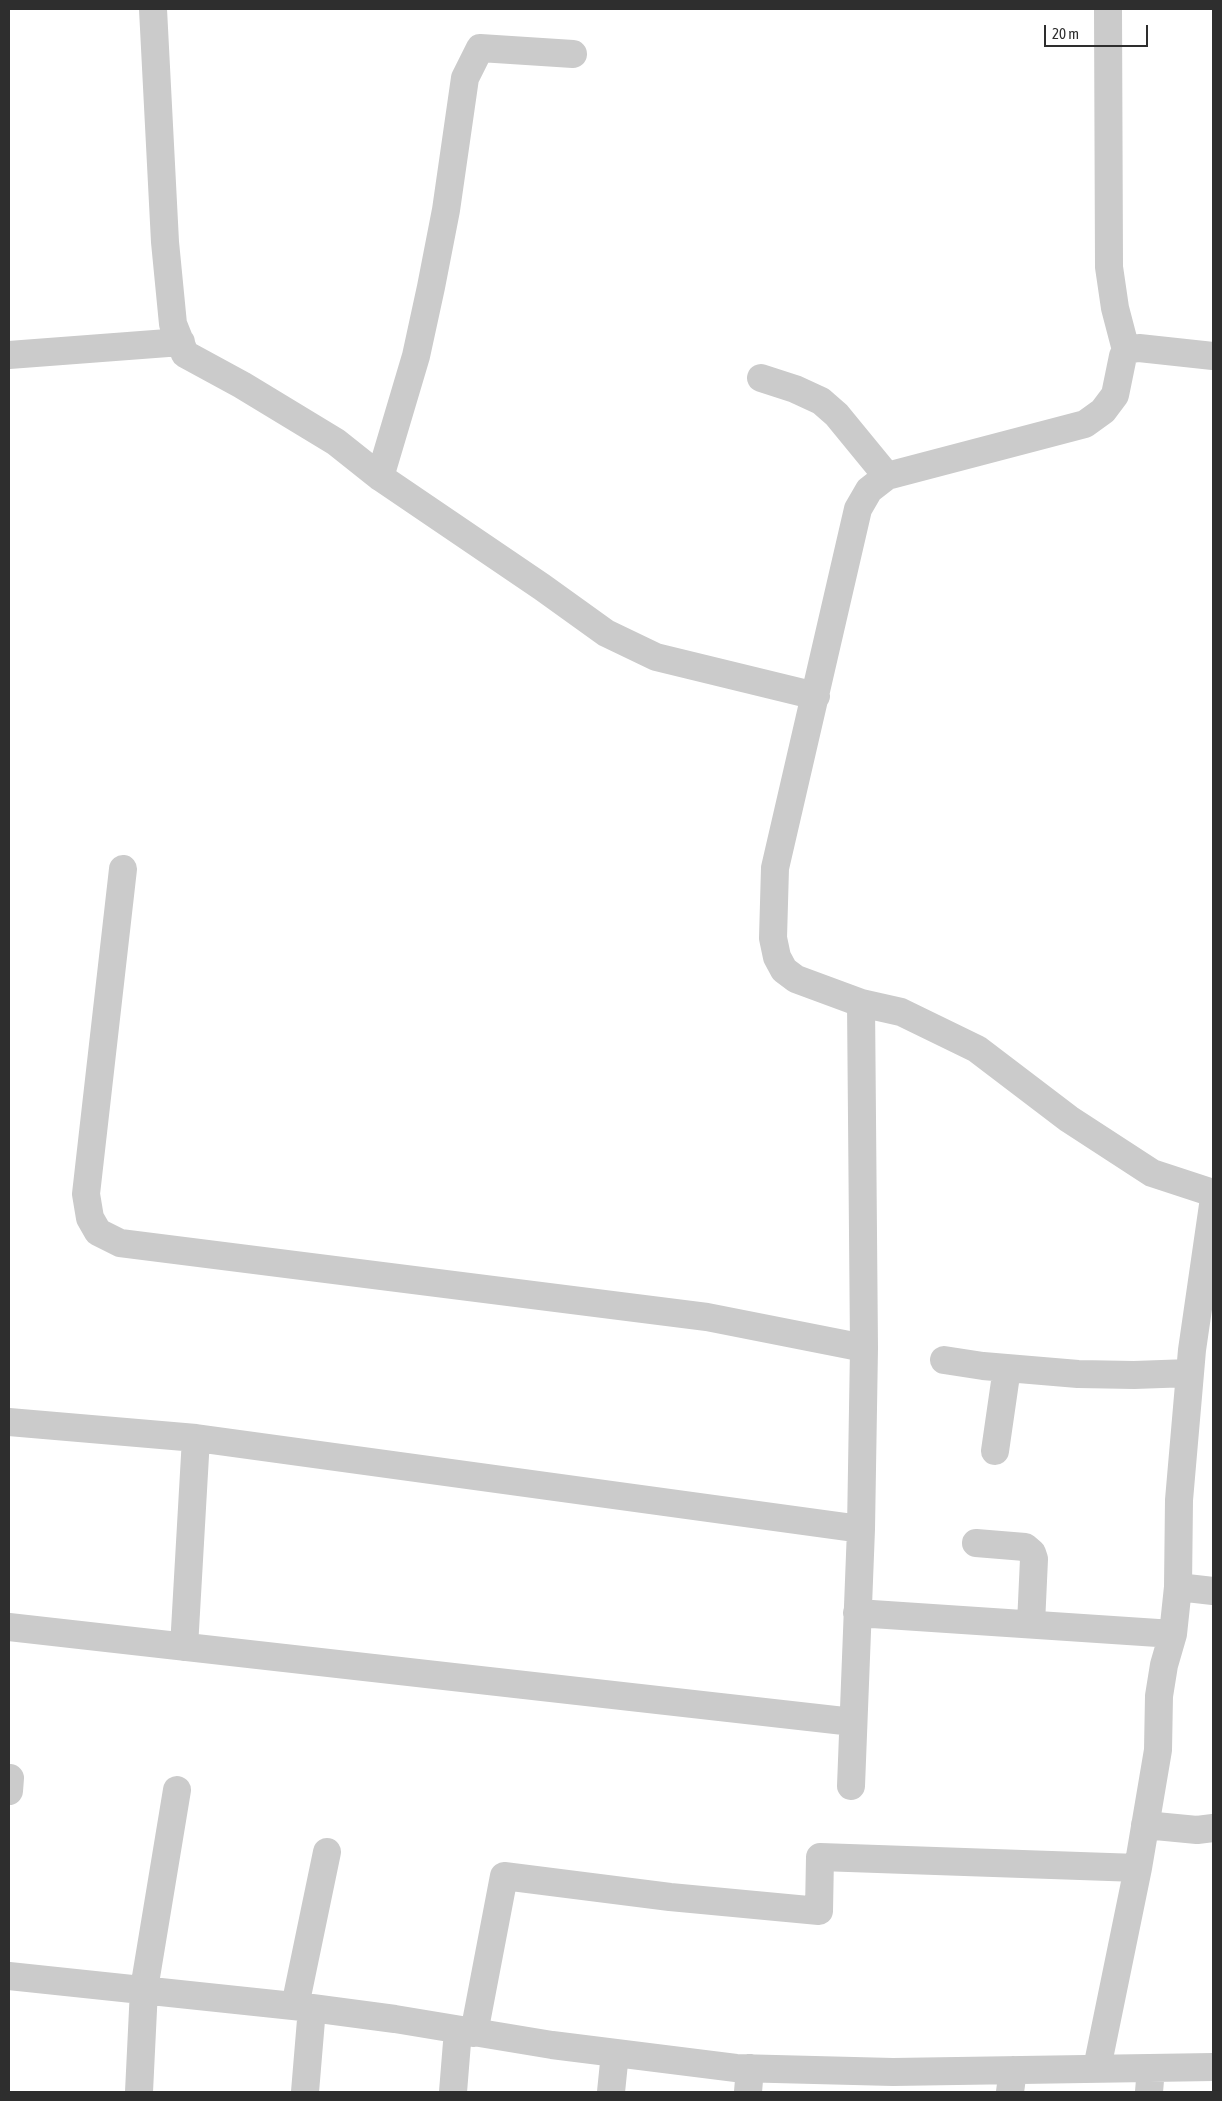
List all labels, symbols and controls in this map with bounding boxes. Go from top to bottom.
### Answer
scale bar [1047,15,1151,47]
text: 20 m [1052,25,1079,42]

